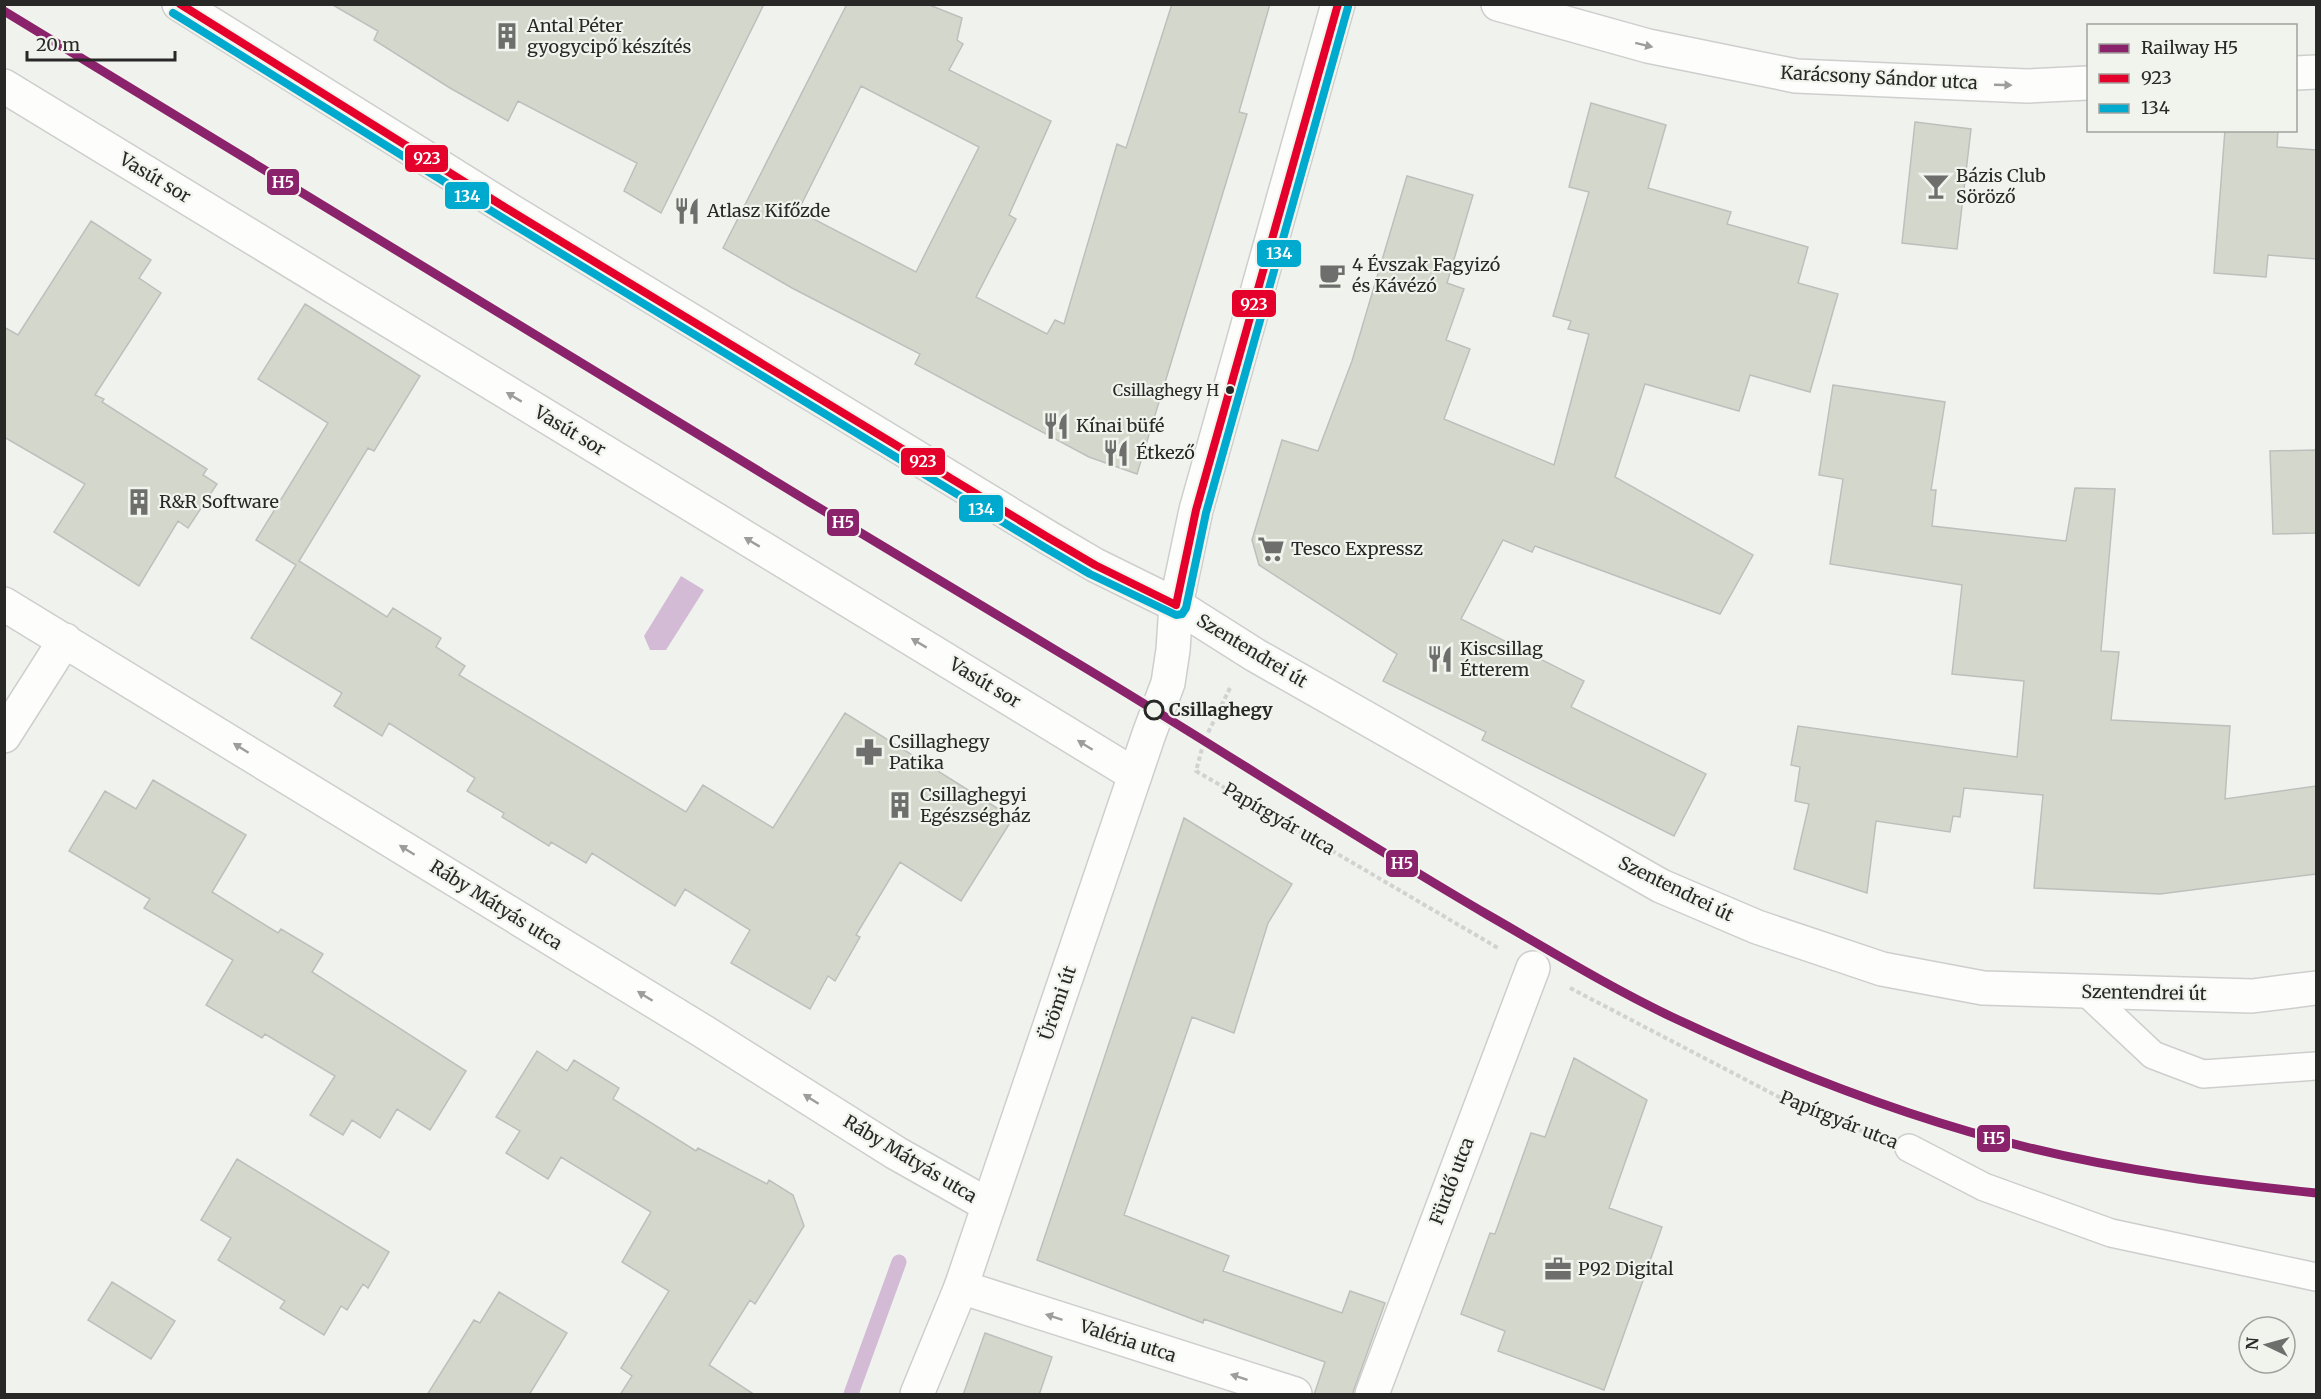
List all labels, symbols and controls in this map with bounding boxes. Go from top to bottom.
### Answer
place label: Antal Péter gyogycipő készítés [526,14,692,58]
building icon: Antal Péter gyogycipő készítés [492,21,522,51]
scale bar [27,24,176,62]
legend [2087,24,2297,132]
text: 20 m [36,33,80,56]
text: Railway H5 [2141,36,2238,59]
one-way arrow [1635,40,1653,50]
street label: Karácsony Sándor utca [1780,61,1979,94]
text: 923 [2141,66,2172,89]
one-way arrow [1994,80,2013,89]
text: 134 [2141,96,2170,119]
line badge: 923 [404,144,449,173]
street label: Vasút sor [115,147,195,208]
text: 923 [413,148,441,168]
place label: Bázis Club Söröző [1956,164,2046,208]
line badge: H5 [266,168,300,196]
bar icon: Bázis Club Söröző [1921,171,1951,201]
text: H5 [272,172,294,192]
line badge: 134 [444,181,490,210]
text: 134 [454,186,480,206]
restaurant icon: Atlasz Kifőzde [672,196,702,226]
place label: Atlasz Kifőzde [706,199,830,222]
line badge: 134 [1256,239,1302,268]
text: 134 [1266,243,1292,263]
place label: 4 Évszak Fagyizó és Kávézó [1352,253,1500,297]
cafe icon: 4 Évszak Fagyizó és Kávézó [1317,260,1347,290]
line badge: 923 [1231,289,1277,318]
text: 923 [1240,294,1268,314]
place label: Csillaghegy H [1113,380,1219,400]
marker: Csillaghegy H [1224,384,1236,396]
one-way arrow [506,391,522,402]
street label: Vasút sor [530,400,610,461]
restaurant icon: Kínai büfé [1041,411,1071,441]
place label: Kínai büfé [1076,414,1165,437]
restaurant icon: Étkező [1101,438,1131,468]
place label: Étkező [1136,441,1195,464]
line badge: 923 [900,447,946,476]
text: 923 [909,451,937,471]
building icon: R&R Software [124,487,154,517]
place label: R&R Software [159,490,279,513]
line badge: 134 [958,494,1004,523]
text: 134 [968,499,994,519]
line badge: H5 [826,508,860,537]
text: H5 [832,512,854,532]
supermarket icon: Tesco Expressz [1256,534,1286,564]
one-way arrow [744,536,760,547]
place label: Tesco Expressz [1291,537,1423,560]
street label: Szentendrei út [1193,608,1312,693]
place label: Kiscsillag Étterem [1460,637,1543,681]
one-way arrow [911,638,927,649]
restaurant icon: Kiscsillag Étterem [1425,644,1455,674]
street label: Vasút sor [945,652,1025,713]
place label: Csillaghegy [1169,698,1273,721]
marker: Csillaghegy [1144,700,1164,720]
place label: Csillaghegy Patika [889,730,990,774]
pharmacy icon: Csillaghegy Patika [854,737,884,767]
one-way arrow [1077,739,1094,750]
one-way arrow [233,743,249,754]
street label: Papírgyár utca [1219,777,1340,860]
place label: Csillaghegyi Egészségház [920,783,1031,827]
building icon: Csillaghegyi Egészségház [885,790,915,820]
one-way arrow [399,845,415,856]
line badge: H5 [1385,849,1419,878]
street label: Szentendrei út [1615,851,1738,926]
text: H5 [1391,853,1413,873]
street label: Ráby Mátyás utca [426,855,567,955]
street label: Ürömi út [1034,963,1081,1043]
street label: Szentendrei út [2081,980,2207,1005]
one-way arrow [637,990,653,1001]
street label: Papírgyár utca [1777,1085,1902,1154]
one-way arrow [802,1094,819,1105]
street label: Ráby Mátyás utca [839,1110,981,1208]
line badge: H5 [1976,1124,2011,1153]
text: H5 [1983,1128,2005,1148]
street label: Fürdő utca [1424,1134,1479,1228]
office icon: P92 Digital [1543,1254,1573,1284]
place label: P92 Digital [1578,1257,1674,1280]
one-way arrow [1045,1312,1063,1321]
street label: Valéria utca [1076,1314,1180,1367]
north arrow [2237,1315,2297,1375]
text: N [2242,1336,2263,1351]
one-way arrow [1230,1371,1248,1381]

